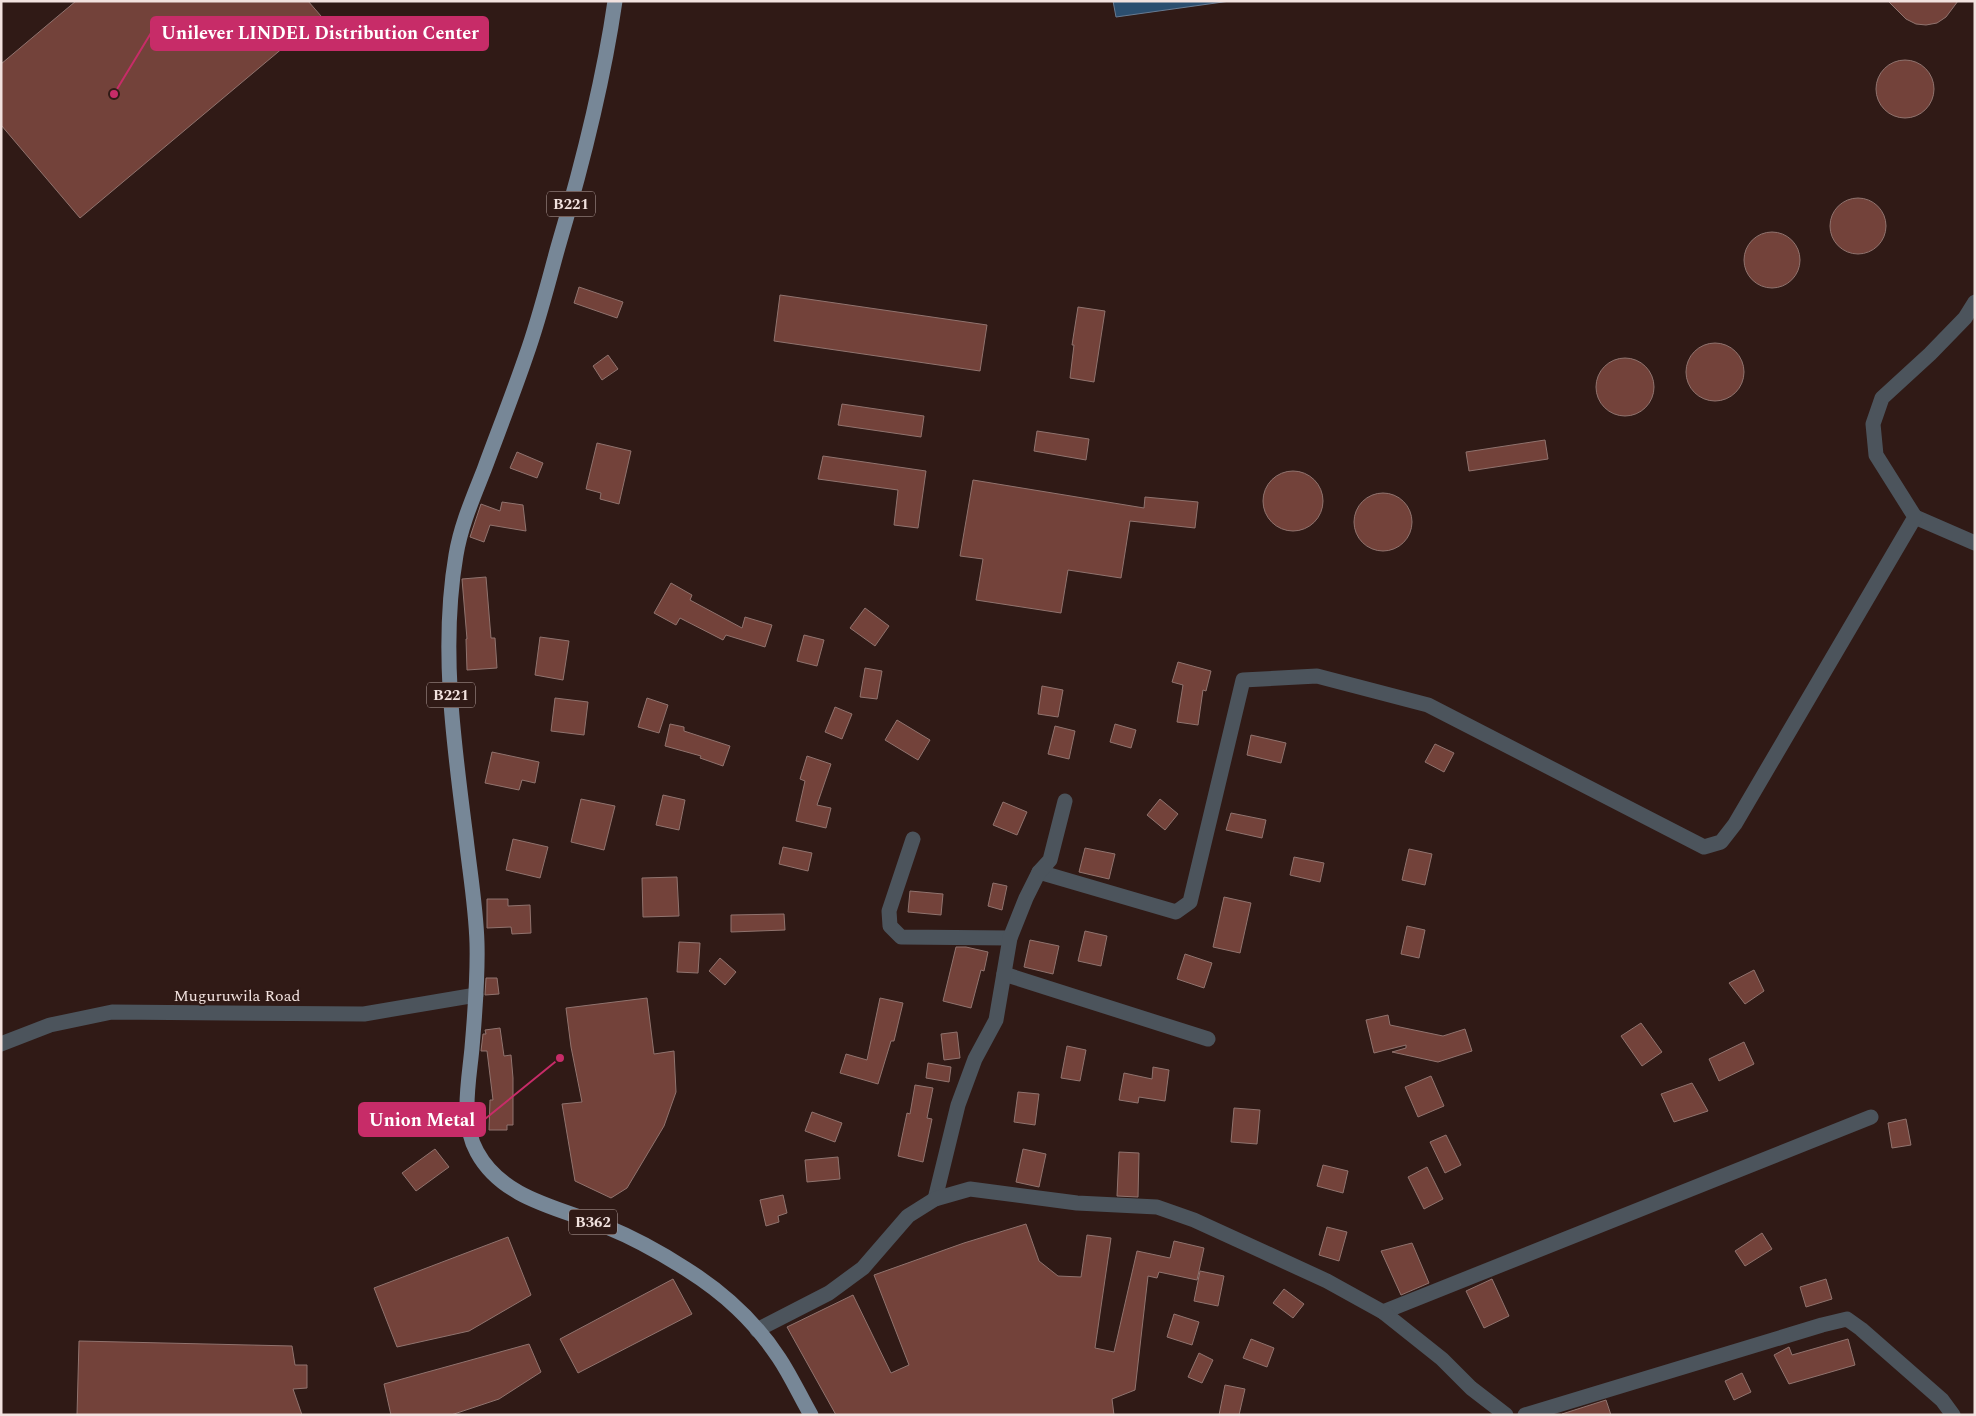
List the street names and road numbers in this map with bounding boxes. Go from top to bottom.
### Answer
road number: B221 [547,192,595,216]
road number: B221 [427,682,475,708]
street label: Muguruwila Road [173,984,301,1008]
road number: B362 [569,1210,617,1234]

